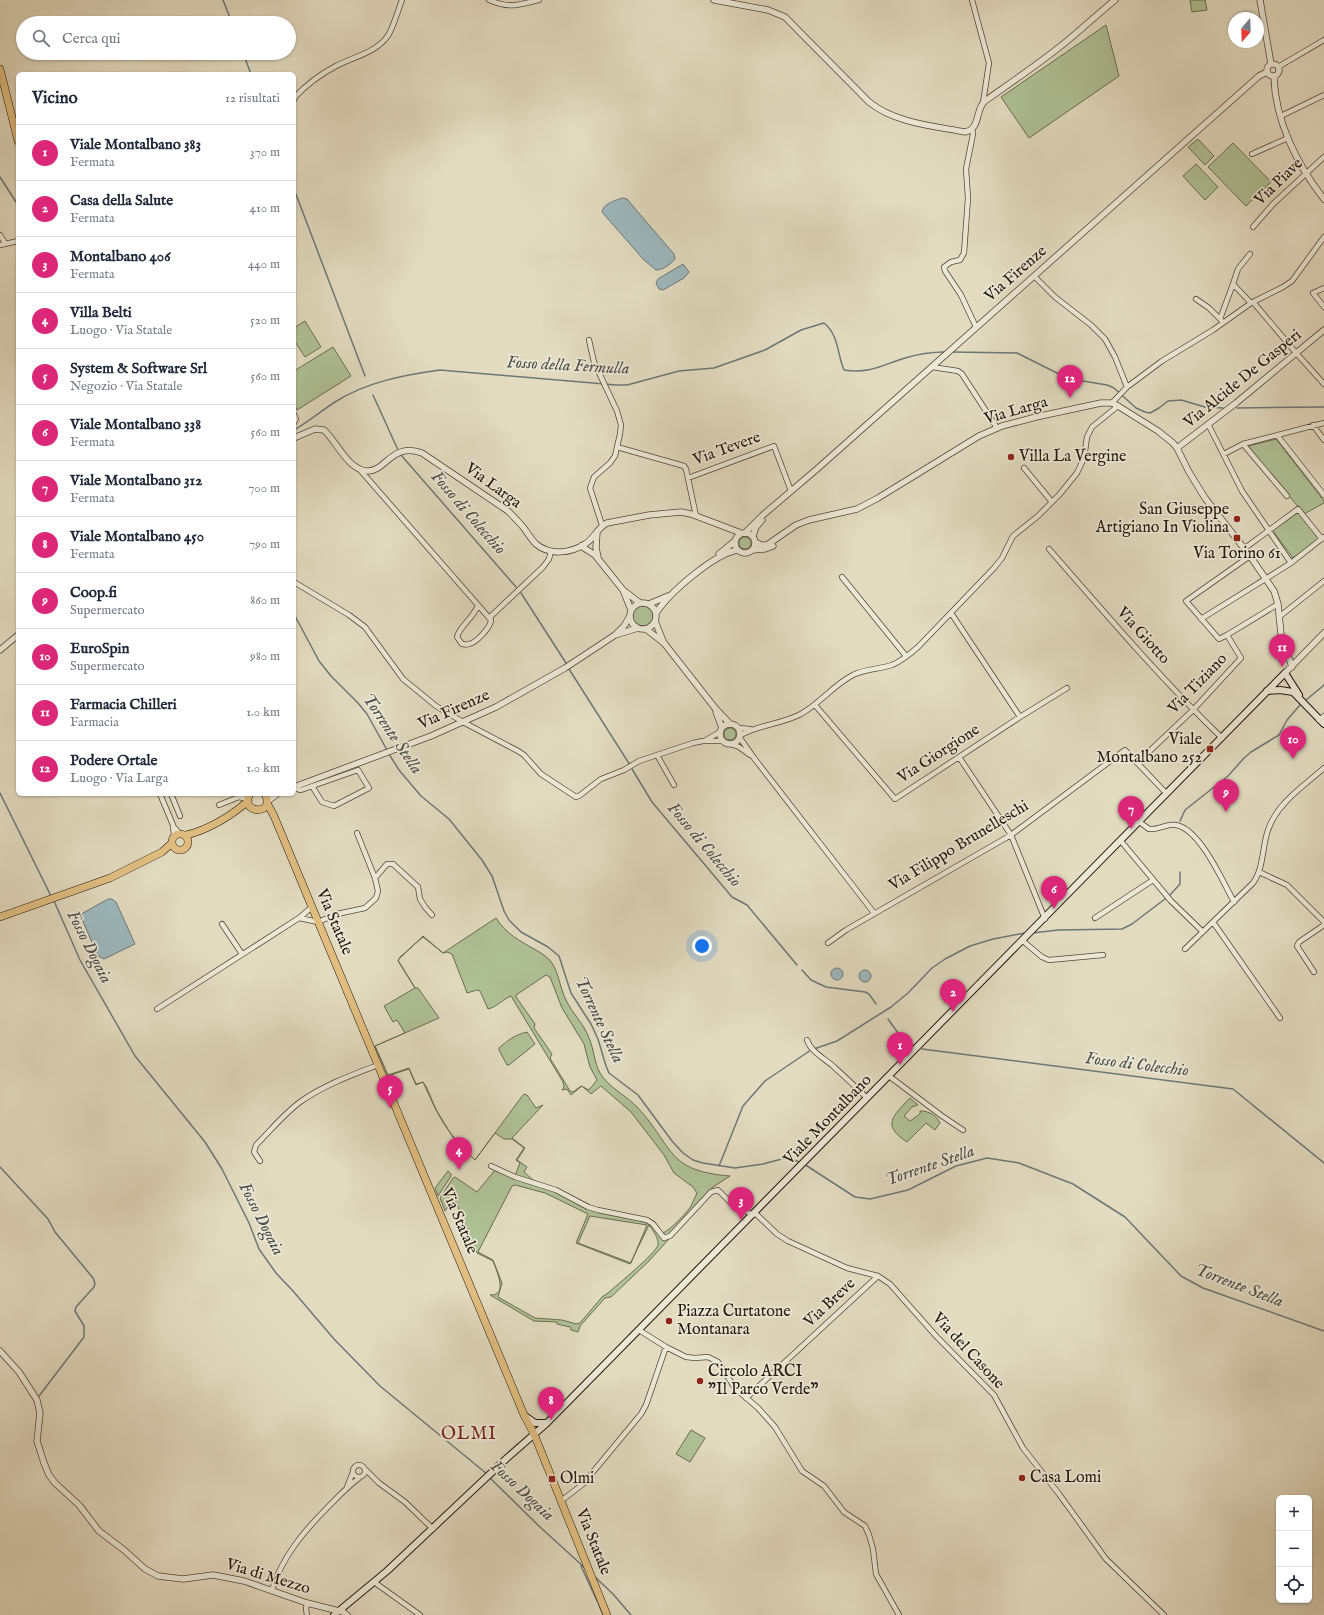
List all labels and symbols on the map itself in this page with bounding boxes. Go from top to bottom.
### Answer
north arrow [1228,12,1264,48]
street label: Via Piave [1250,154,1307,211]
street label: Via Firenze [980,241,1051,307]
street label: Via Alcide De Gasperi [1179,325,1306,433]
water label: Fosso della Fermulla [506,352,630,380]
pin: 12 [1057,365,1083,398]
street label: Via Larga [981,392,1050,430]
street label: Via Tevere [690,428,763,471]
place label: Villa La Vergine [1018,447,1126,467]
marker: Villa La Vergine [1006,452,1016,462]
street label: Via Larga [460,458,525,513]
water label: Fosso di Colecchio [426,467,510,559]
place label: San Giuseppe Artigiano In Violina [1095,500,1229,538]
marker: San Giuseppe Artigiano In Violina [1232,514,1242,524]
marker: Via Torino 61 [1232,533,1242,543]
place label: Via Torino 61 [1192,544,1281,564]
street label: Via Giotto [1111,602,1174,669]
pin: 11 [1269,634,1295,667]
street label: Via Tiziano [1163,649,1232,719]
street label: Via Firenze [414,685,493,735]
water label: Torrente Stella [357,690,427,779]
street label: Via Giorgione [893,720,984,788]
pin: 10 [1280,726,1306,759]
place label: Viale Montalbano 252 [1096,730,1202,768]
marker: Viale Montalbano 252 [1205,744,1215,754]
pin: 9 [1213,779,1239,812]
street label: Via Filippo Brunelleschi [885,796,1033,896]
pin: 7 [1118,796,1144,829]
water label: Fosso di Colecchio [662,798,746,892]
pin: 6 [1041,876,1067,909]
street label: Via Statale [311,885,357,958]
water label: Fosso Dogaia [62,907,117,988]
your location [692,936,712,956]
water label: Torrente Stella [570,973,628,1067]
pin: 2 [940,979,966,1012]
pin: 1 [887,1032,913,1065]
water label: Fosso di Colecchio [1084,1048,1190,1082]
street label: Viale Montalbano [779,1070,876,1170]
pin: 5 [377,1075,403,1108]
pin: 4 [446,1137,472,1170]
water label: Torrente Stella [883,1141,978,1191]
water label: Fosso Dogaia [234,1179,289,1260]
street label: Via Statale [436,1184,482,1257]
pin: 3 [728,1187,754,1220]
water label: Torrente Stella [1192,1260,1287,1313]
street label: Via Breve [799,1274,860,1333]
place label: Piazza Curtatone Montanara [677,1302,791,1340]
street label: Via del Casone [927,1308,1008,1393]
marker: Piazza Curtatone Montanara [664,1316,674,1326]
place label: Circolo ARCI "Il Parco Verde" [708,1362,818,1400]
marker: Circolo ARCI "Il Parco Verde" [695,1376,705,1386]
pin: 8 [538,1387,564,1420]
district label: OLMI [441,1423,497,1446]
water label: Fosso Dogaia [486,1456,559,1526]
place label: Casa Lomi [1030,1468,1101,1488]
place label: Olmi [560,1469,594,1489]
marker: Casa Lomi [1017,1473,1027,1483]
marker: Olmi [547,1474,557,1484]
street label: Via Statale [570,1505,615,1578]
street label: Via di Mezzo [222,1554,313,1599]

